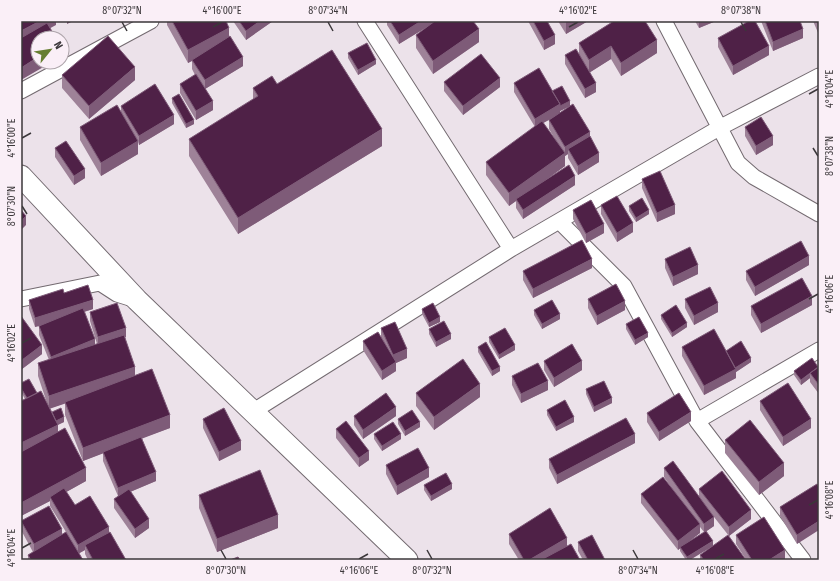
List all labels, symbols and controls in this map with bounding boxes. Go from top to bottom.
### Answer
text: 8°07'32"N [102,5,142,17]
text: 4°16'00"E [203,5,242,17]
text: 8°07'34"N [308,5,348,17]
text: 4°16'02"E [559,5,597,17]
text: 8°07'38"N [721,5,761,17]
north arrow [30,30,70,70]
text: N [51,39,66,51]
text: 4°16'04"E [824,70,836,108]
text: 4°16'00"E [6,118,18,157]
text: 8°07'38"N [824,136,836,176]
text: 8°07'30"N [6,186,18,226]
text: 4°16'06"E [824,274,836,313]
text: 4°16'02"E [6,324,18,362]
text: 4°16'08"E [824,480,836,519]
text: 4°16'04"E [6,529,18,567]
text: 8°07'30"N [206,565,246,577]
text: 4°16'06"E [340,565,379,577]
text: 8°07'32"N [412,565,452,577]
text: 8°07'34"N [618,565,658,577]
text: 4°16'08"E [696,565,735,577]

